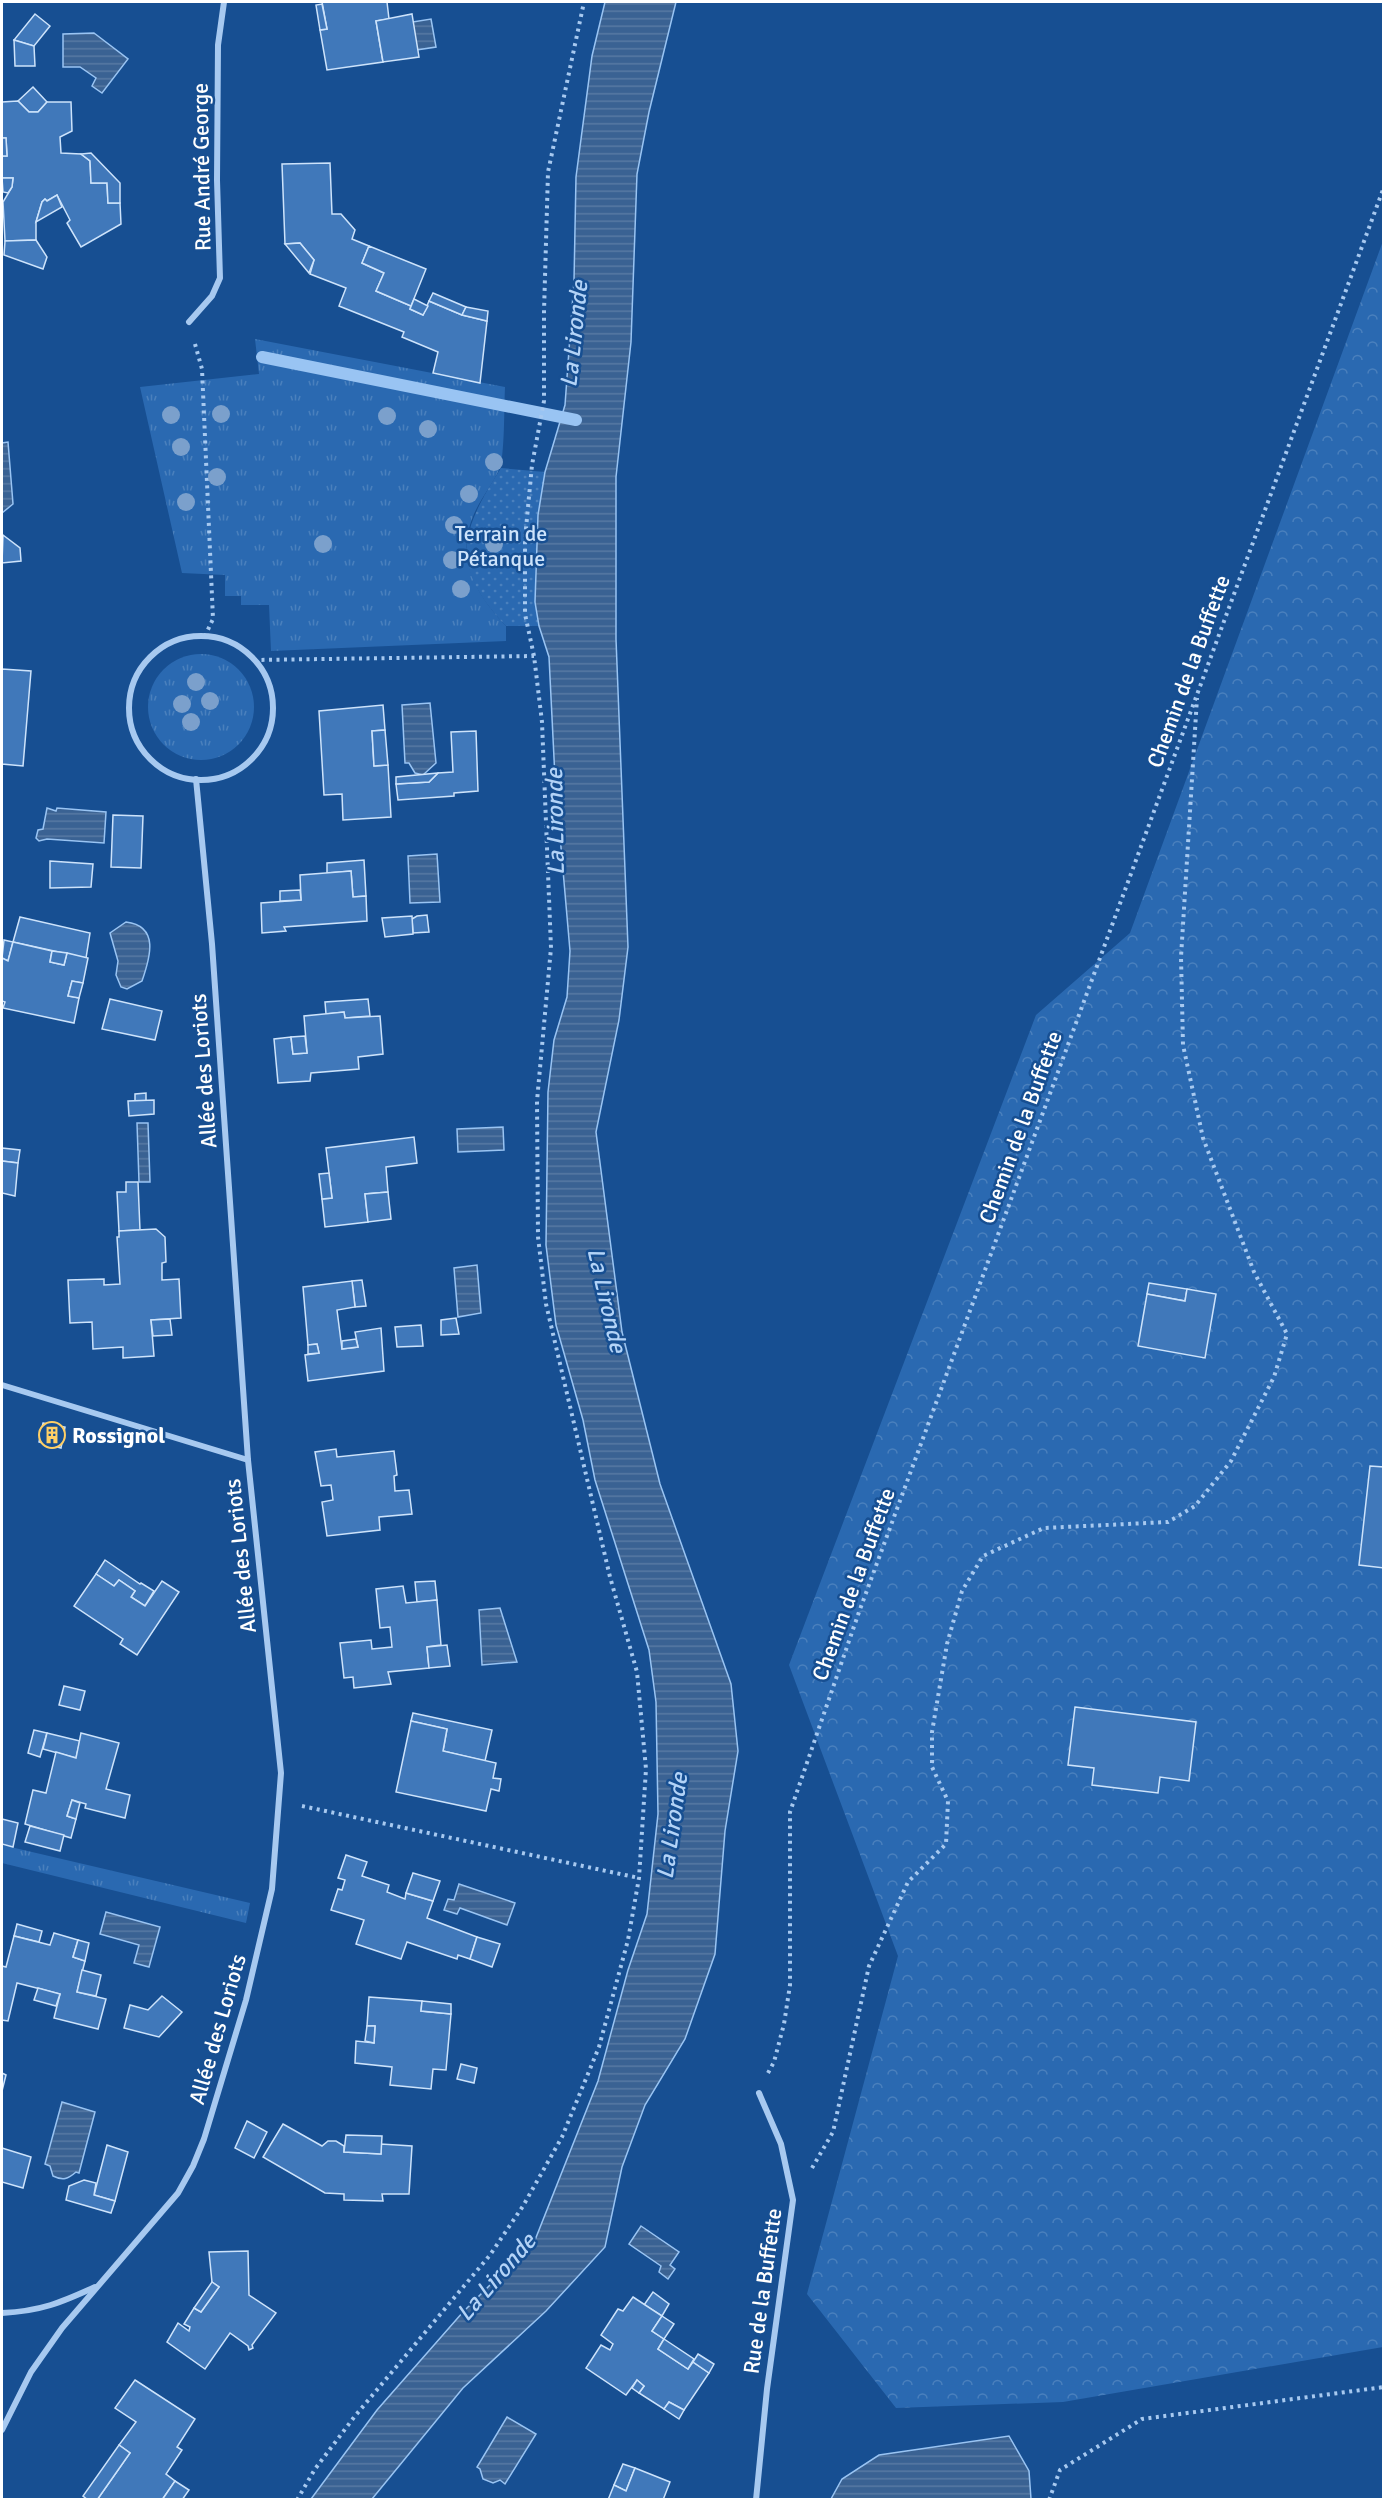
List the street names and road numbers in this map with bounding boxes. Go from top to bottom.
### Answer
street label: Rue André George [187,83,216,251]
street label: Chemin de la Buffette [1141,571,1236,771]
street label: Allée des Loriots [185,993,222,1149]
street label: Chemin de la Buffette [973,1027,1068,1227]
street label: Allée des Loriots [219,1477,262,1634]
street label: Chemin de la Buffette [806,1484,901,1684]
street label: Allée des Loriots [183,1951,252,2107]
street label: Rue de la Buffette [738,2206,787,2376]

